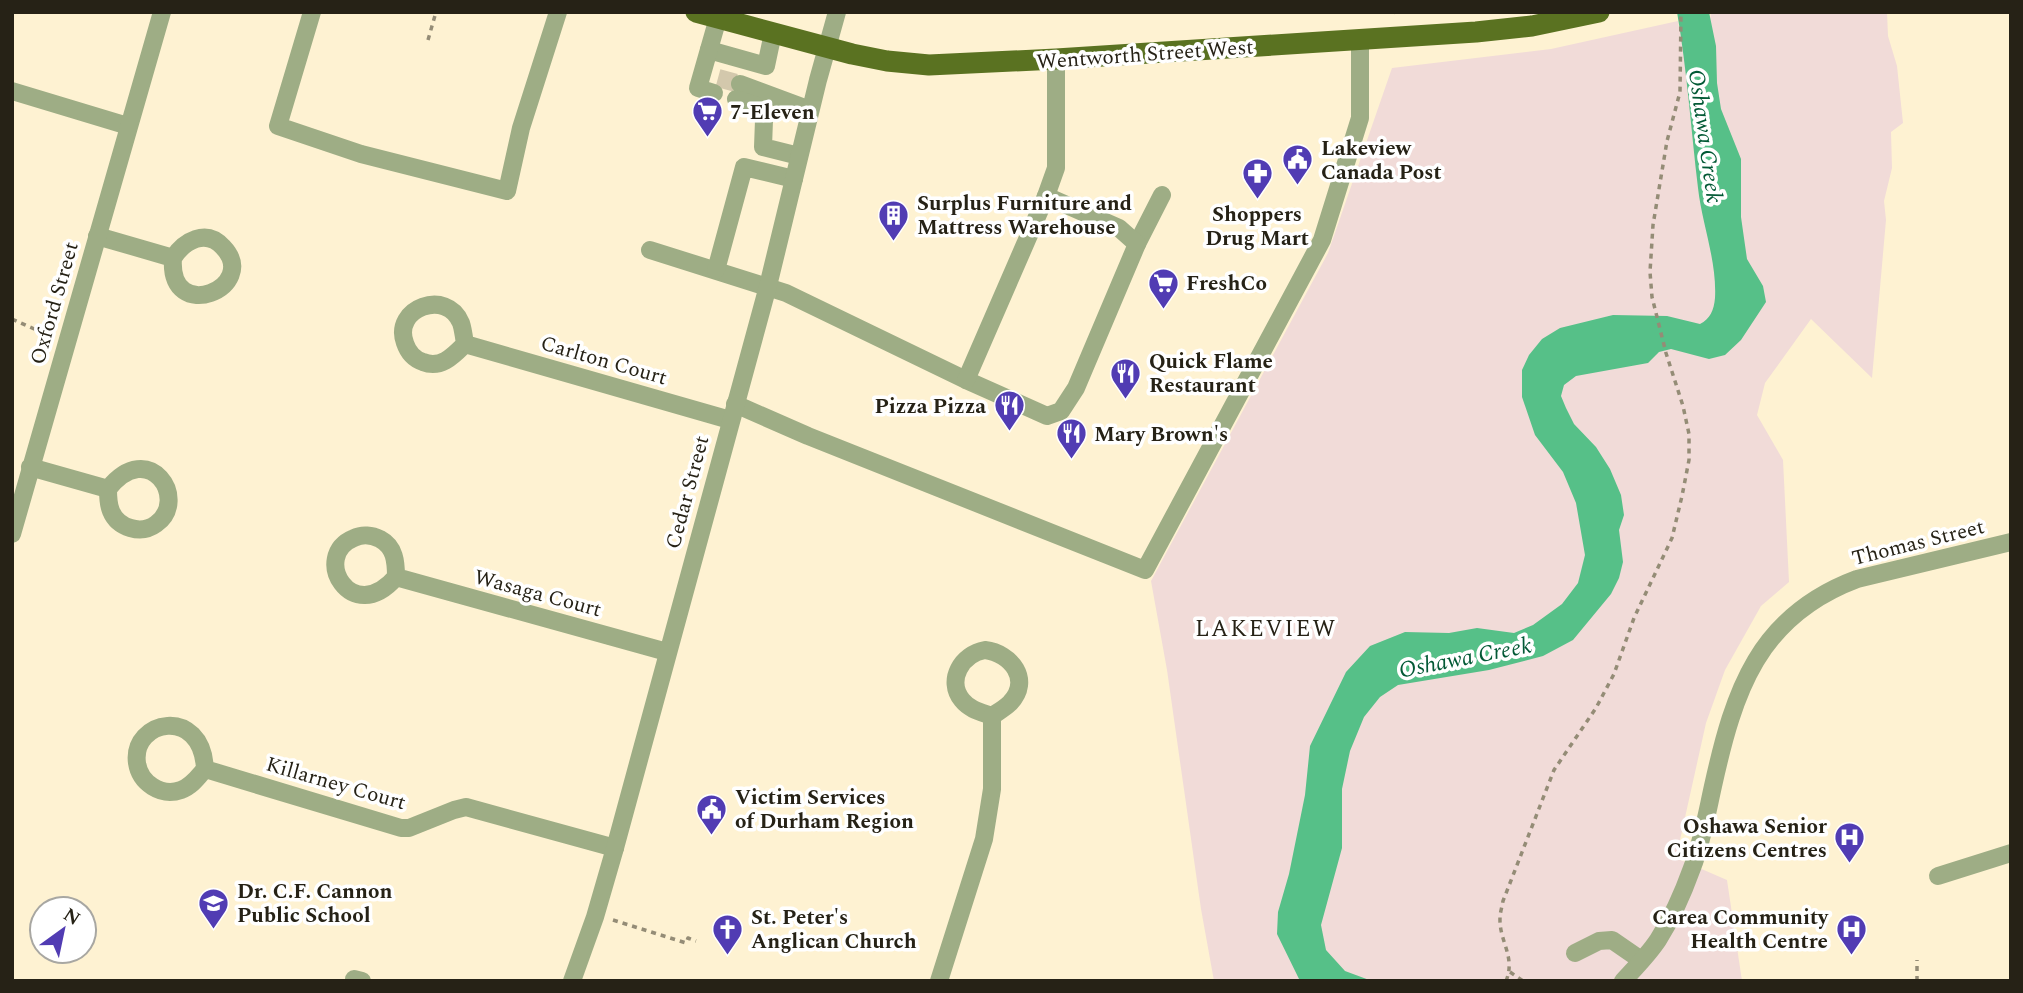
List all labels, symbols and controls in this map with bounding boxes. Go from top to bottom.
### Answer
street label: Wentworth Street West [1036,31,1255,79]
water label: Oshawa Creek [1678,67,1731,206]
supermarket icon: 7-Eleven [690,95,724,139]
place label: 7-Eleven [730,97,815,129]
place label: Lakeview Canada Post [1321,133,1442,189]
public building icon: Lakeview Canada Post [1281,143,1315,187]
pharmacy icon: Shoppers Drug Mart [1240,157,1274,201]
place label: Surplus Furniture and Mattress Warehouse [917,188,1132,244]
building icon: Surplus Furniture and Mattress Warehouse [877,198,911,242]
place label: Shoppers Drug Mart [1205,199,1309,255]
street label: Oxford Street [22,238,88,368]
supermarket icon: FreshCo [1146,266,1180,310]
place label: FreshCo [1186,268,1267,300]
street label: Carlton Court [537,328,671,394]
place label: Quick Flame Restaurant [1149,346,1273,402]
restaurant icon: Quick Flame Restaurant [1109,356,1143,400]
restaurant icon: Pizza Pizza [992,389,1026,433]
place label: Pizza Pizza [874,391,986,423]
restaurant icon: Mary Brown's [1054,417,1088,461]
place label: Mary Brown's [1094,419,1228,451]
street label: Cedar Street [657,432,718,552]
street label: Thomas Street [1849,511,1988,575]
street label: Wasaga Court [471,562,605,626]
district label: LAKEVIEW [1195,612,1337,647]
water label: Oshawa Creek [1396,628,1535,689]
street label: Killarney Court [262,749,409,819]
place label: Victim Services of Durham Region [735,782,914,838]
public building icon: Victim Services of Durham Region [695,792,729,836]
place label: Oshawa Senior Citizens Centres [1667,811,1827,867]
hospital icon: Oshawa Senior Citizens Centres [1833,821,1867,865]
place label: Dr. C.F. Cannon Public School [237,876,393,932]
school or university icon: Dr. C.F. Cannon Public School [197,886,231,930]
north arrow [28,895,98,965]
text: N [57,901,86,933]
place label: St. Peter's Anglican Church [751,902,917,958]
place label: Carea Community Health Centre [1652,902,1829,958]
church icon: St. Peter's Anglican Church [711,912,745,956]
hospital icon: Carea Community Health Centre [1834,912,1868,956]

